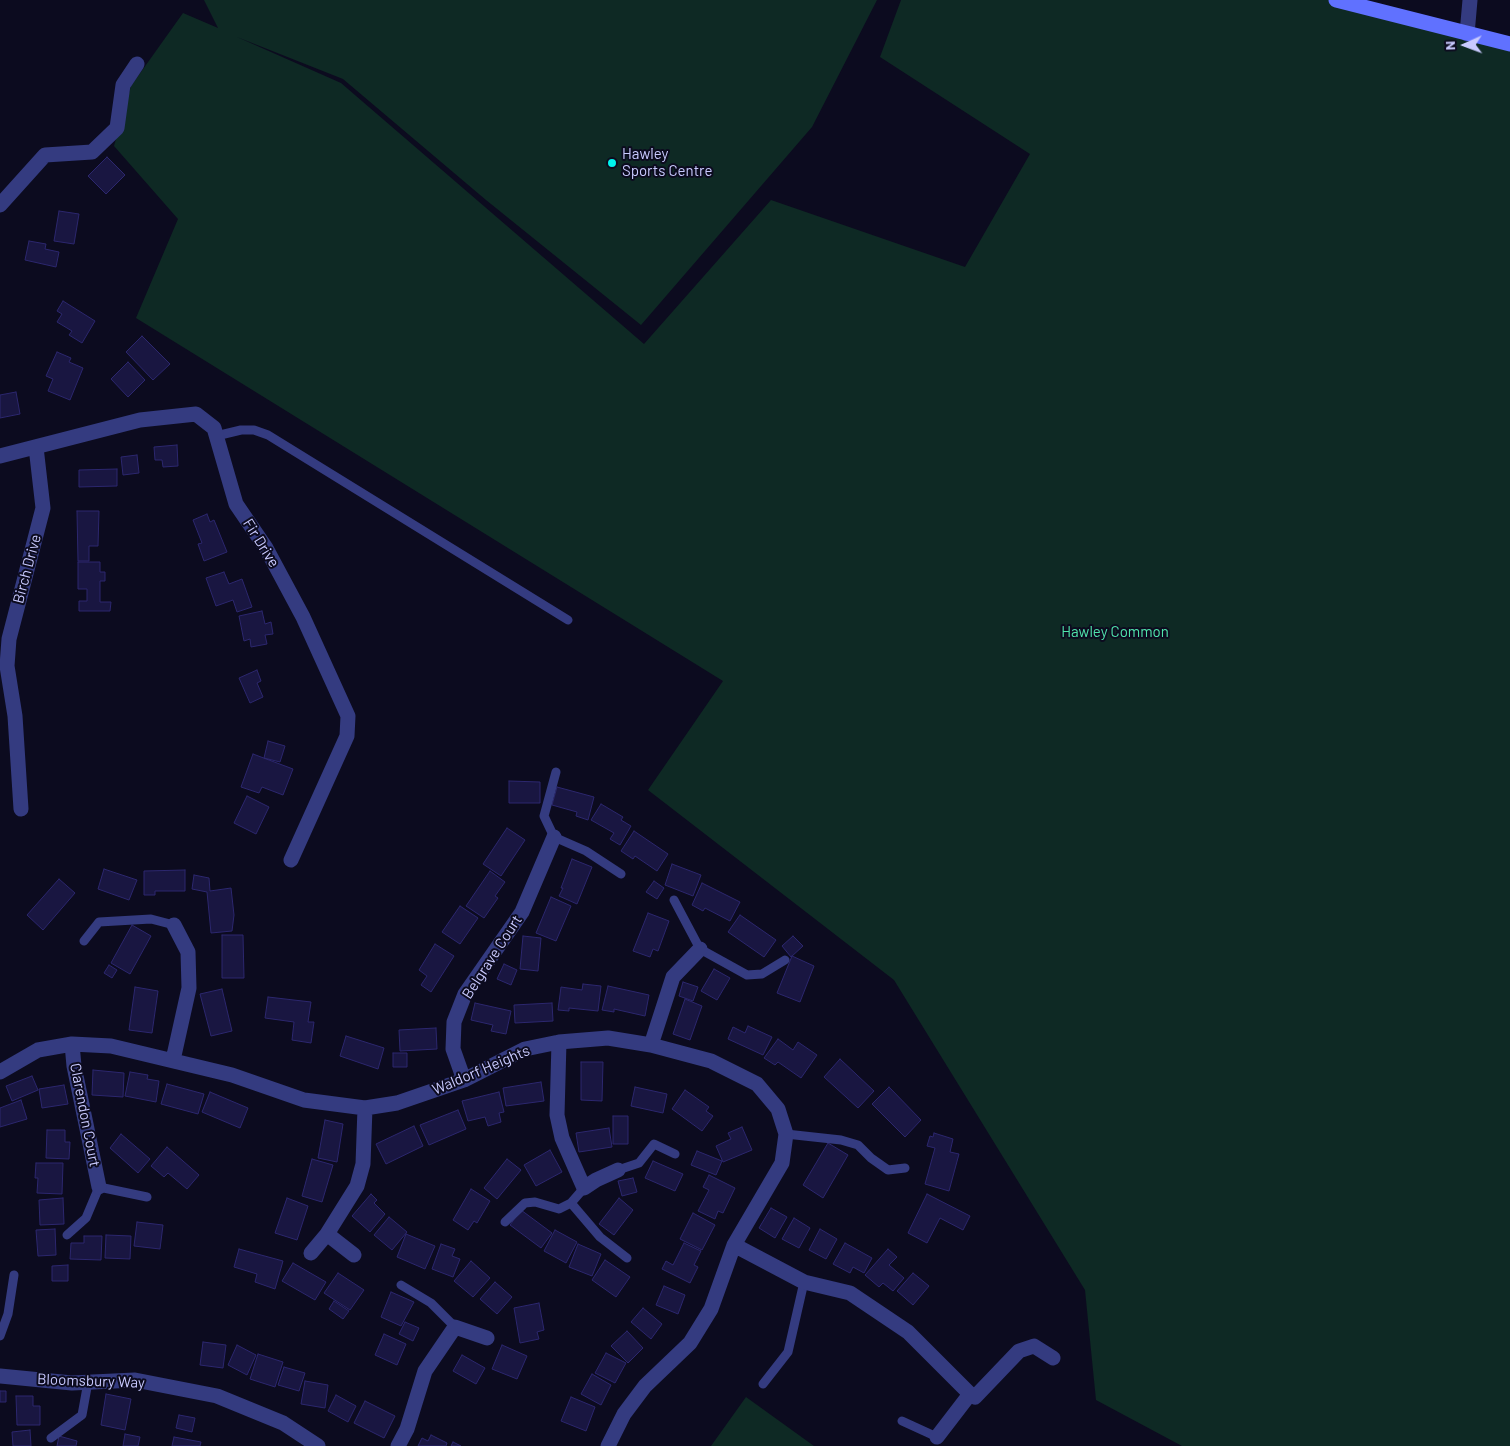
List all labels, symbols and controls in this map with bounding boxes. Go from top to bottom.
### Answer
north arrow [1440,20,1490,70]
text: N [1441,41,1458,50]
place label: Hawley Sports Centre [622,145,712,180]
marker: Hawley Sports Centre [606,157,618,169]
street label: Fir Drive [239,515,283,571]
street label: Birch Drive [9,532,45,606]
park label: Hawley Common [1061,623,1169,641]
street label: Belgrave Court [458,912,526,1002]
street label: Waldorf Heights [429,1041,533,1099]
street label: Clarendon Court [66,1062,104,1168]
street label: Bloomsbury Way [37,1370,145,1392]

